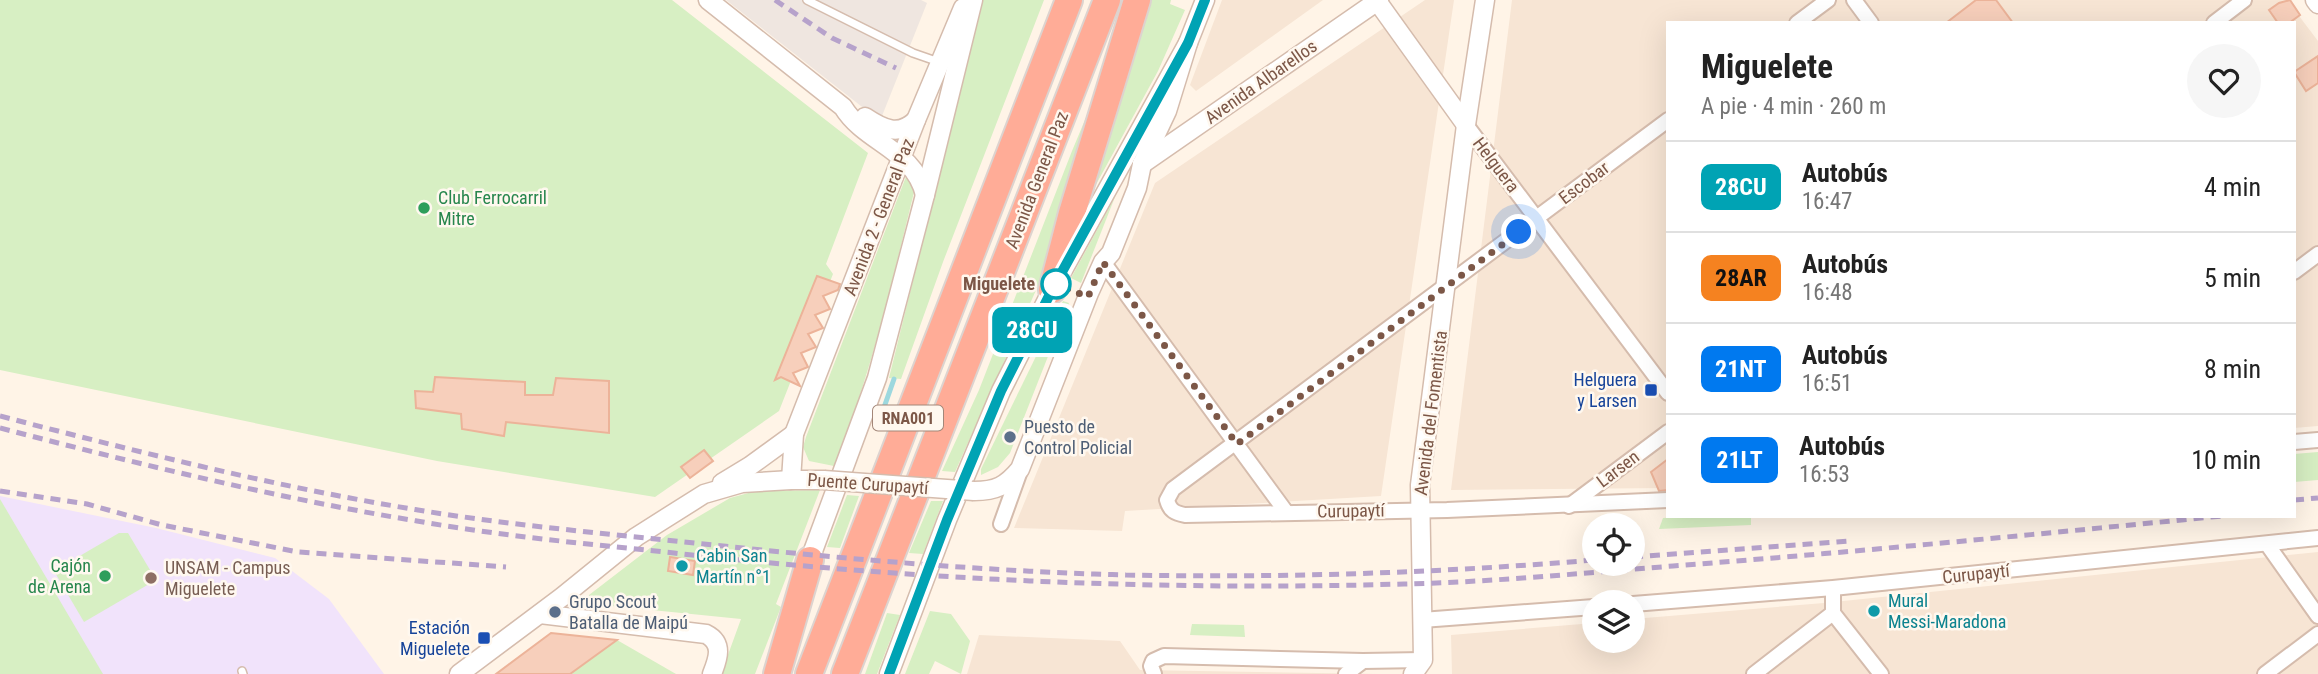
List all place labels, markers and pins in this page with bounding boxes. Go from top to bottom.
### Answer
place label: Club Ferrocarril Mitre [438,187,547,229]
marker: Club Ferrocarril Mitre [416,200,432,216]
marker: Miguelete [1041,269,1071,299]
place label: Miguelete [963,273,1035,294]
place label: Helguera y Larsen [1573,369,1637,411]
marker: Helguera y Larsen [1643,382,1659,398]
place label: Puesto de Control Policial [1024,416,1132,458]
marker: Puesto de Control Policial [1002,429,1018,445]
place label: Cabin San Martín n°1 [696,545,771,587]
place label: Cajón de Arena [28,555,91,597]
place label: UNSAM - Campus Miguelete [165,557,290,599]
marker: Cabin San Martín n°1 [674,558,690,574]
marker: Cajón de Arena [97,568,113,584]
marker: UNSAM - Campus Miguelete [143,570,159,586]
place label: Mural Messi-Maradona [1888,590,2006,632]
place label: Grupo Scout Batalla de Maipú [569,591,688,633]
marker: Mural Messi-Maradona [1866,603,1882,619]
marker: Grupo Scout Batalla de Maipú [547,604,563,620]
place label: Estación Miguelete [400,617,470,659]
marker: Estación Miguelete [476,630,492,646]

